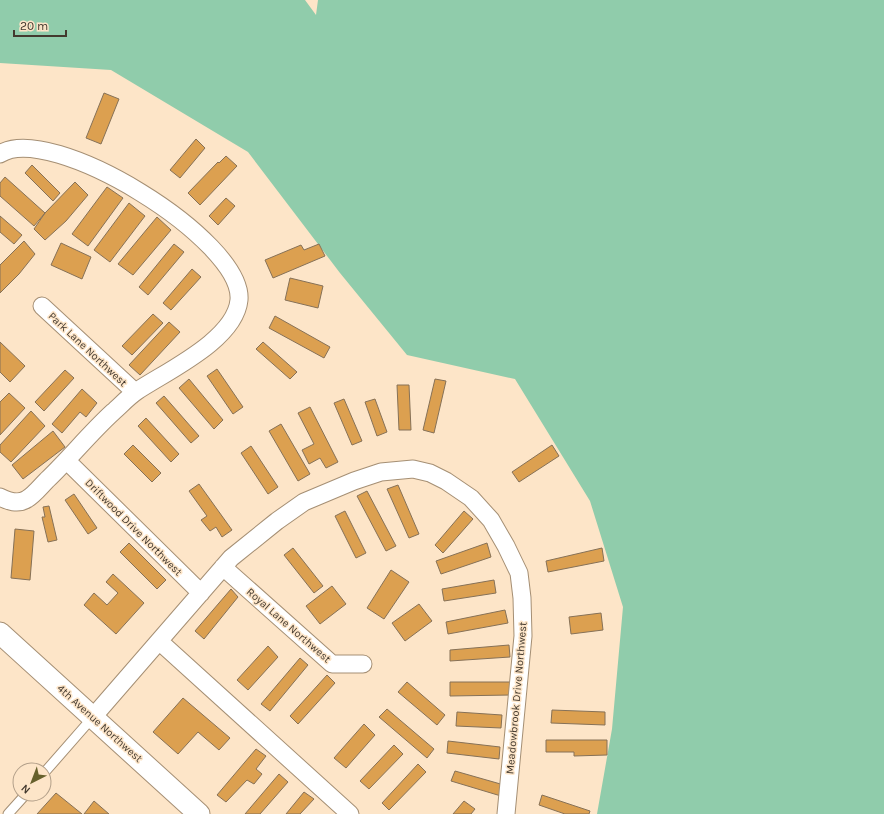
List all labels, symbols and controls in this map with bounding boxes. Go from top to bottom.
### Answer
scale bar [14,12,66,38]
text: 20 m [20,19,48,33]
street label: Park Lane Northwest [46,310,130,389]
street label: Driftwood Drive Northwest [82,476,185,579]
street label: Royal Lane Northwest [244,585,334,666]
street label: Meadowbrook Drive Northwest [503,621,530,775]
street label: 4th Avenue Northwest [54,682,145,765]
north arrow [12,762,52,802]
text: N [18,782,33,797]

